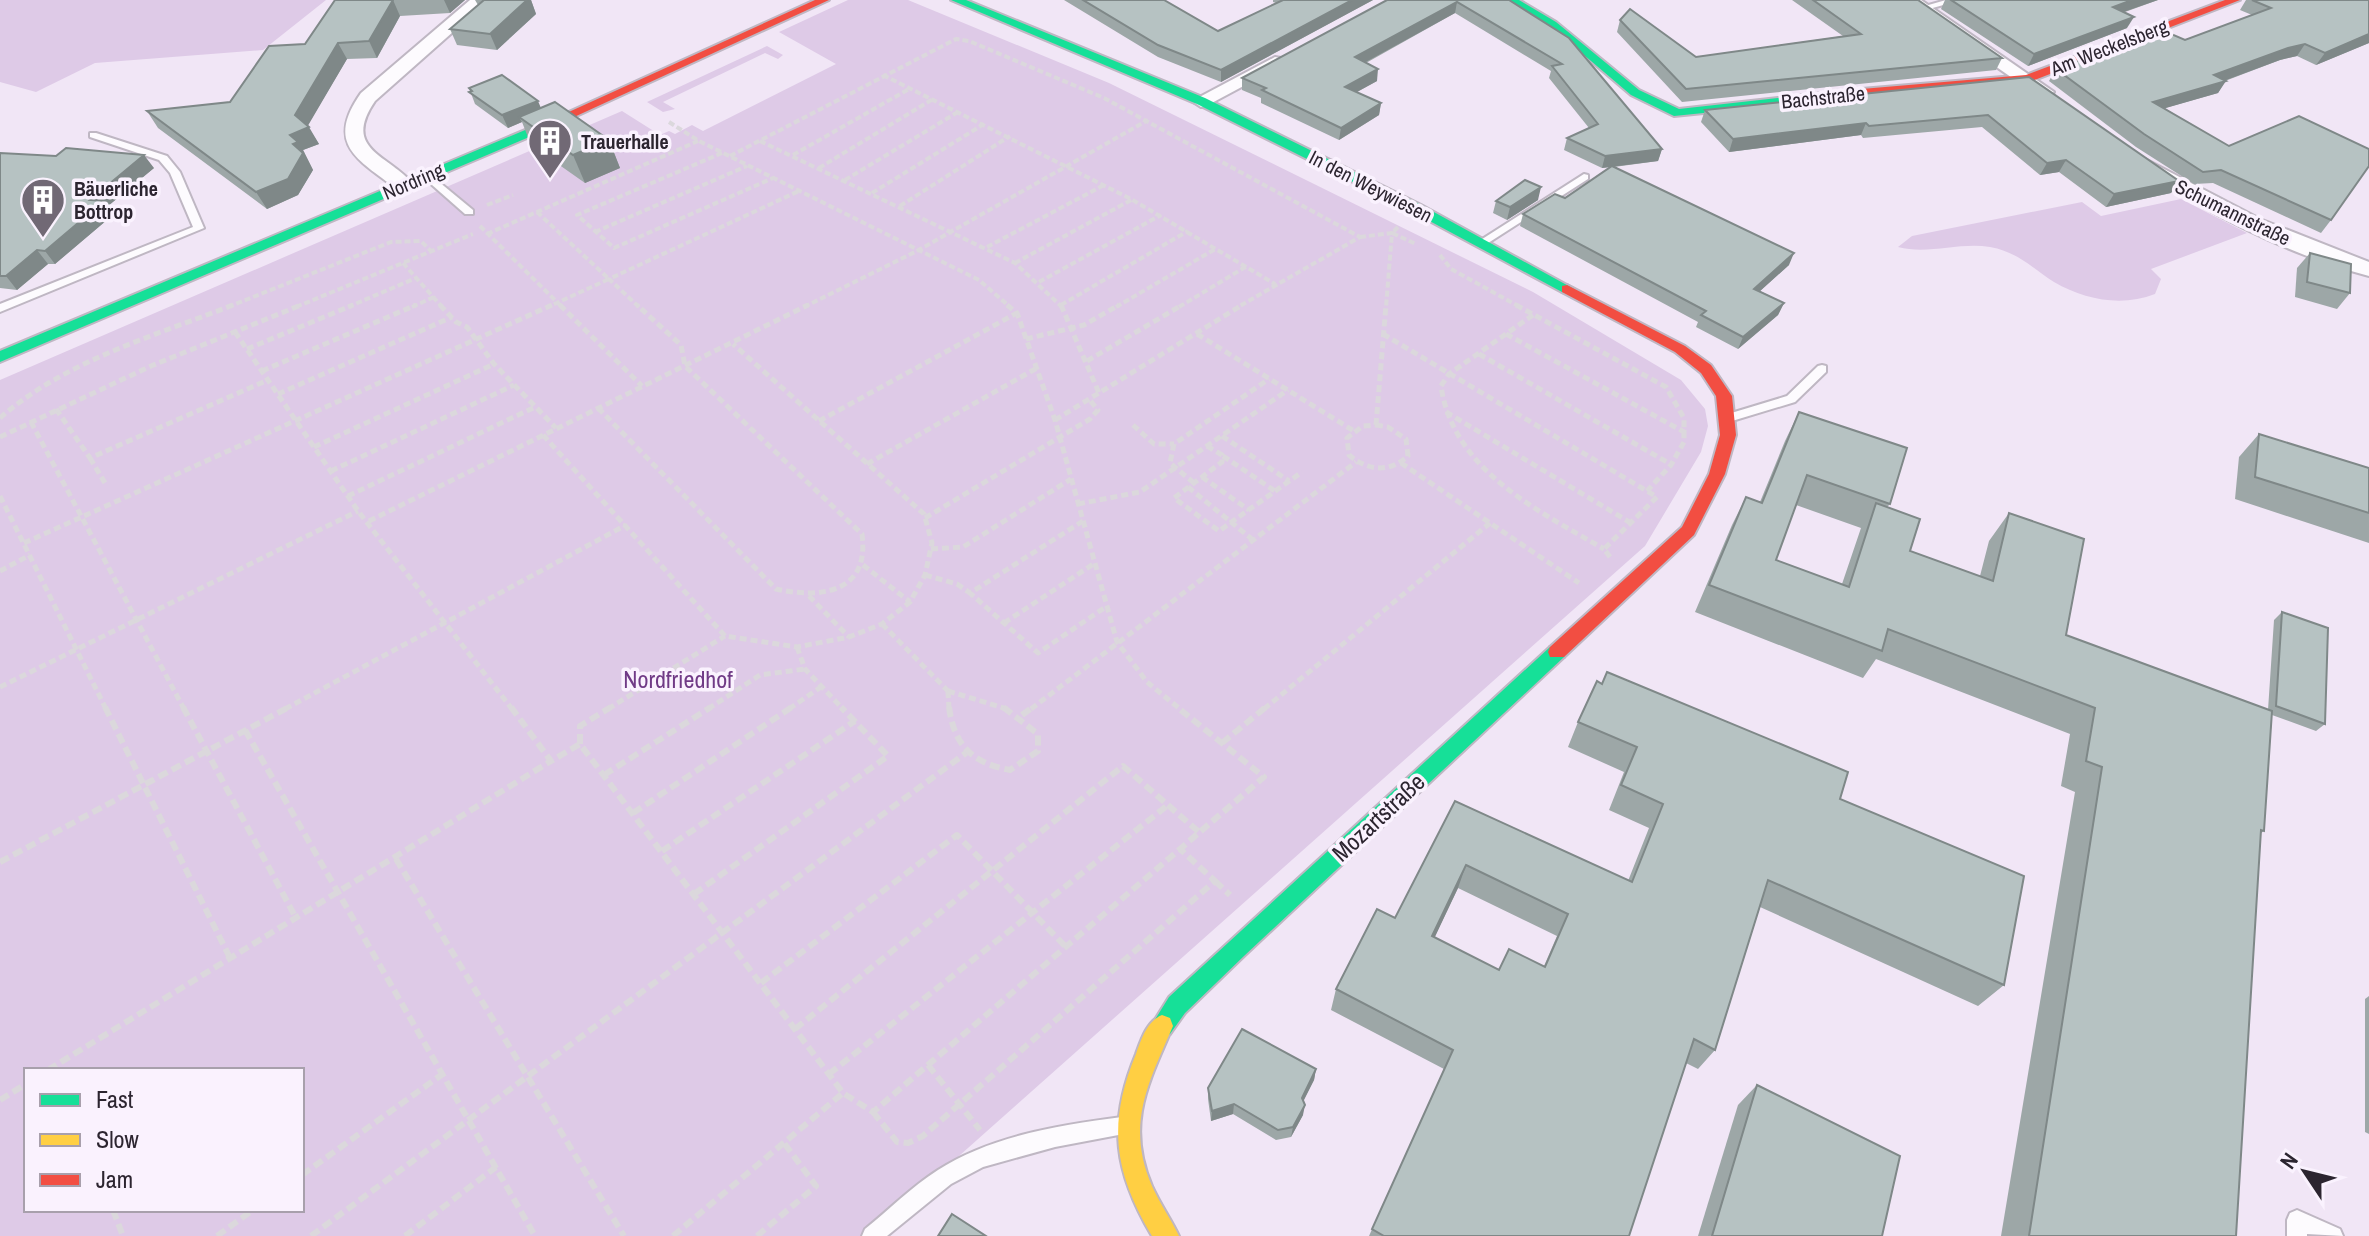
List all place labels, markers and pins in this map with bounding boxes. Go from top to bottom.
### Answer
building icon: Trauerhalle [526,117,574,180]
place label: Trauerhalle [581,128,669,155]
place label: Bäuerliche Bottrop [74,175,158,225]
building icon: Bäuerliche Bottrop [19,176,67,239]

